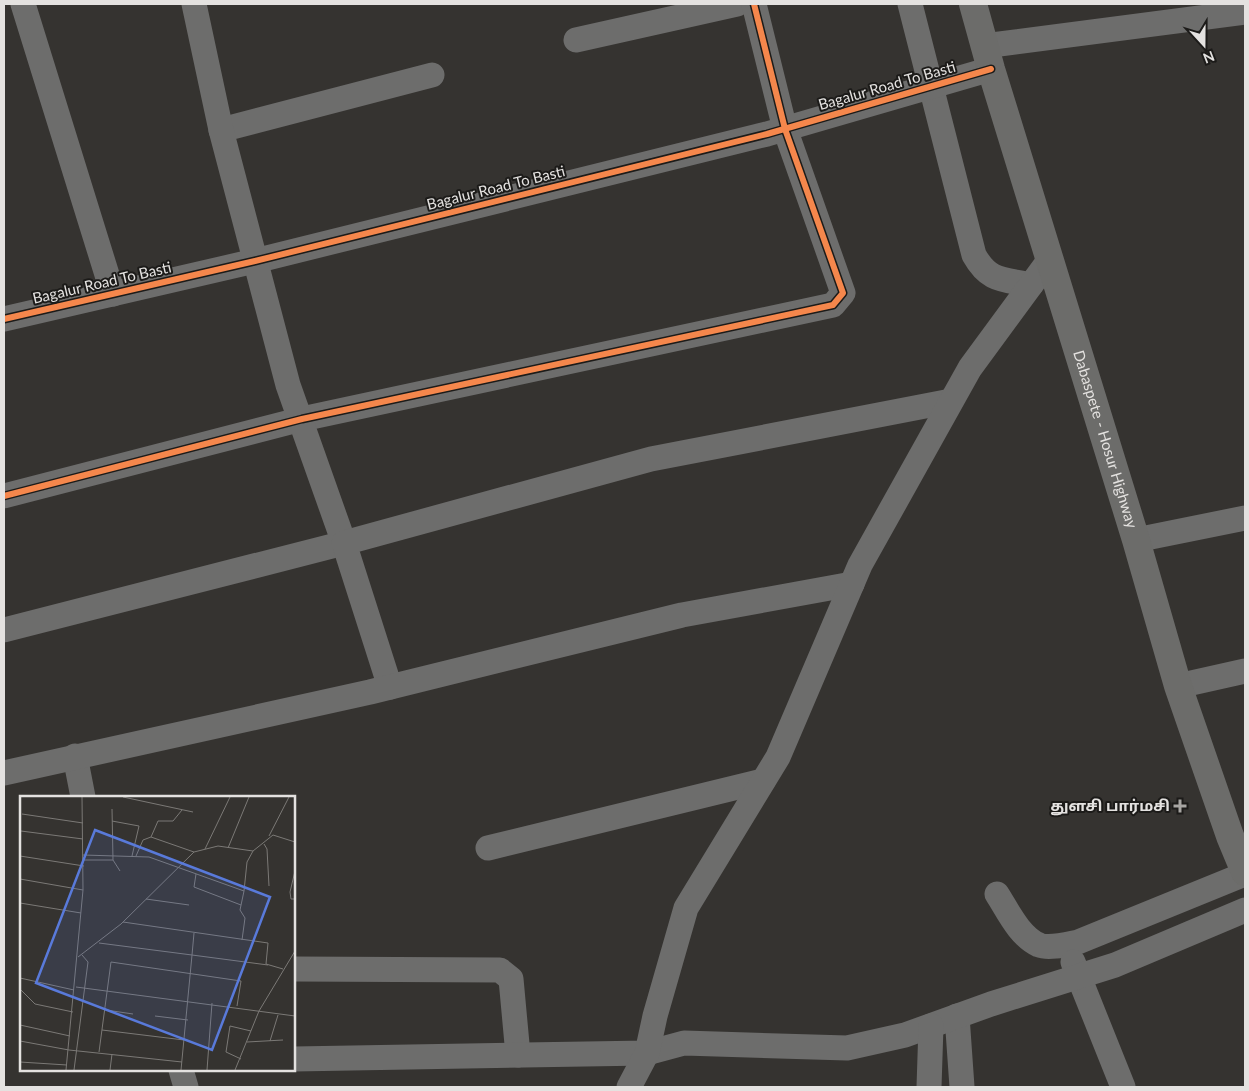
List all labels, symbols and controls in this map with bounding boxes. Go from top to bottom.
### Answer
north arrow [1179,20,1229,70]
text: N [1201,48,1217,67]
street label: Bagalur Road To Basti [816,57,957,113]
street label: Bagalur Road To Basti [425,161,567,213]
street label: Bagalur Road To Basti [31,257,173,307]
street label: Dabaspete - Hosur Highway [1070,348,1142,531]
inset map [20,796,295,1071]
place label: துளசி பார்மசி [1050,796,1170,816]
marker: துளசி பார்மசி [1174,800,1186,812]

